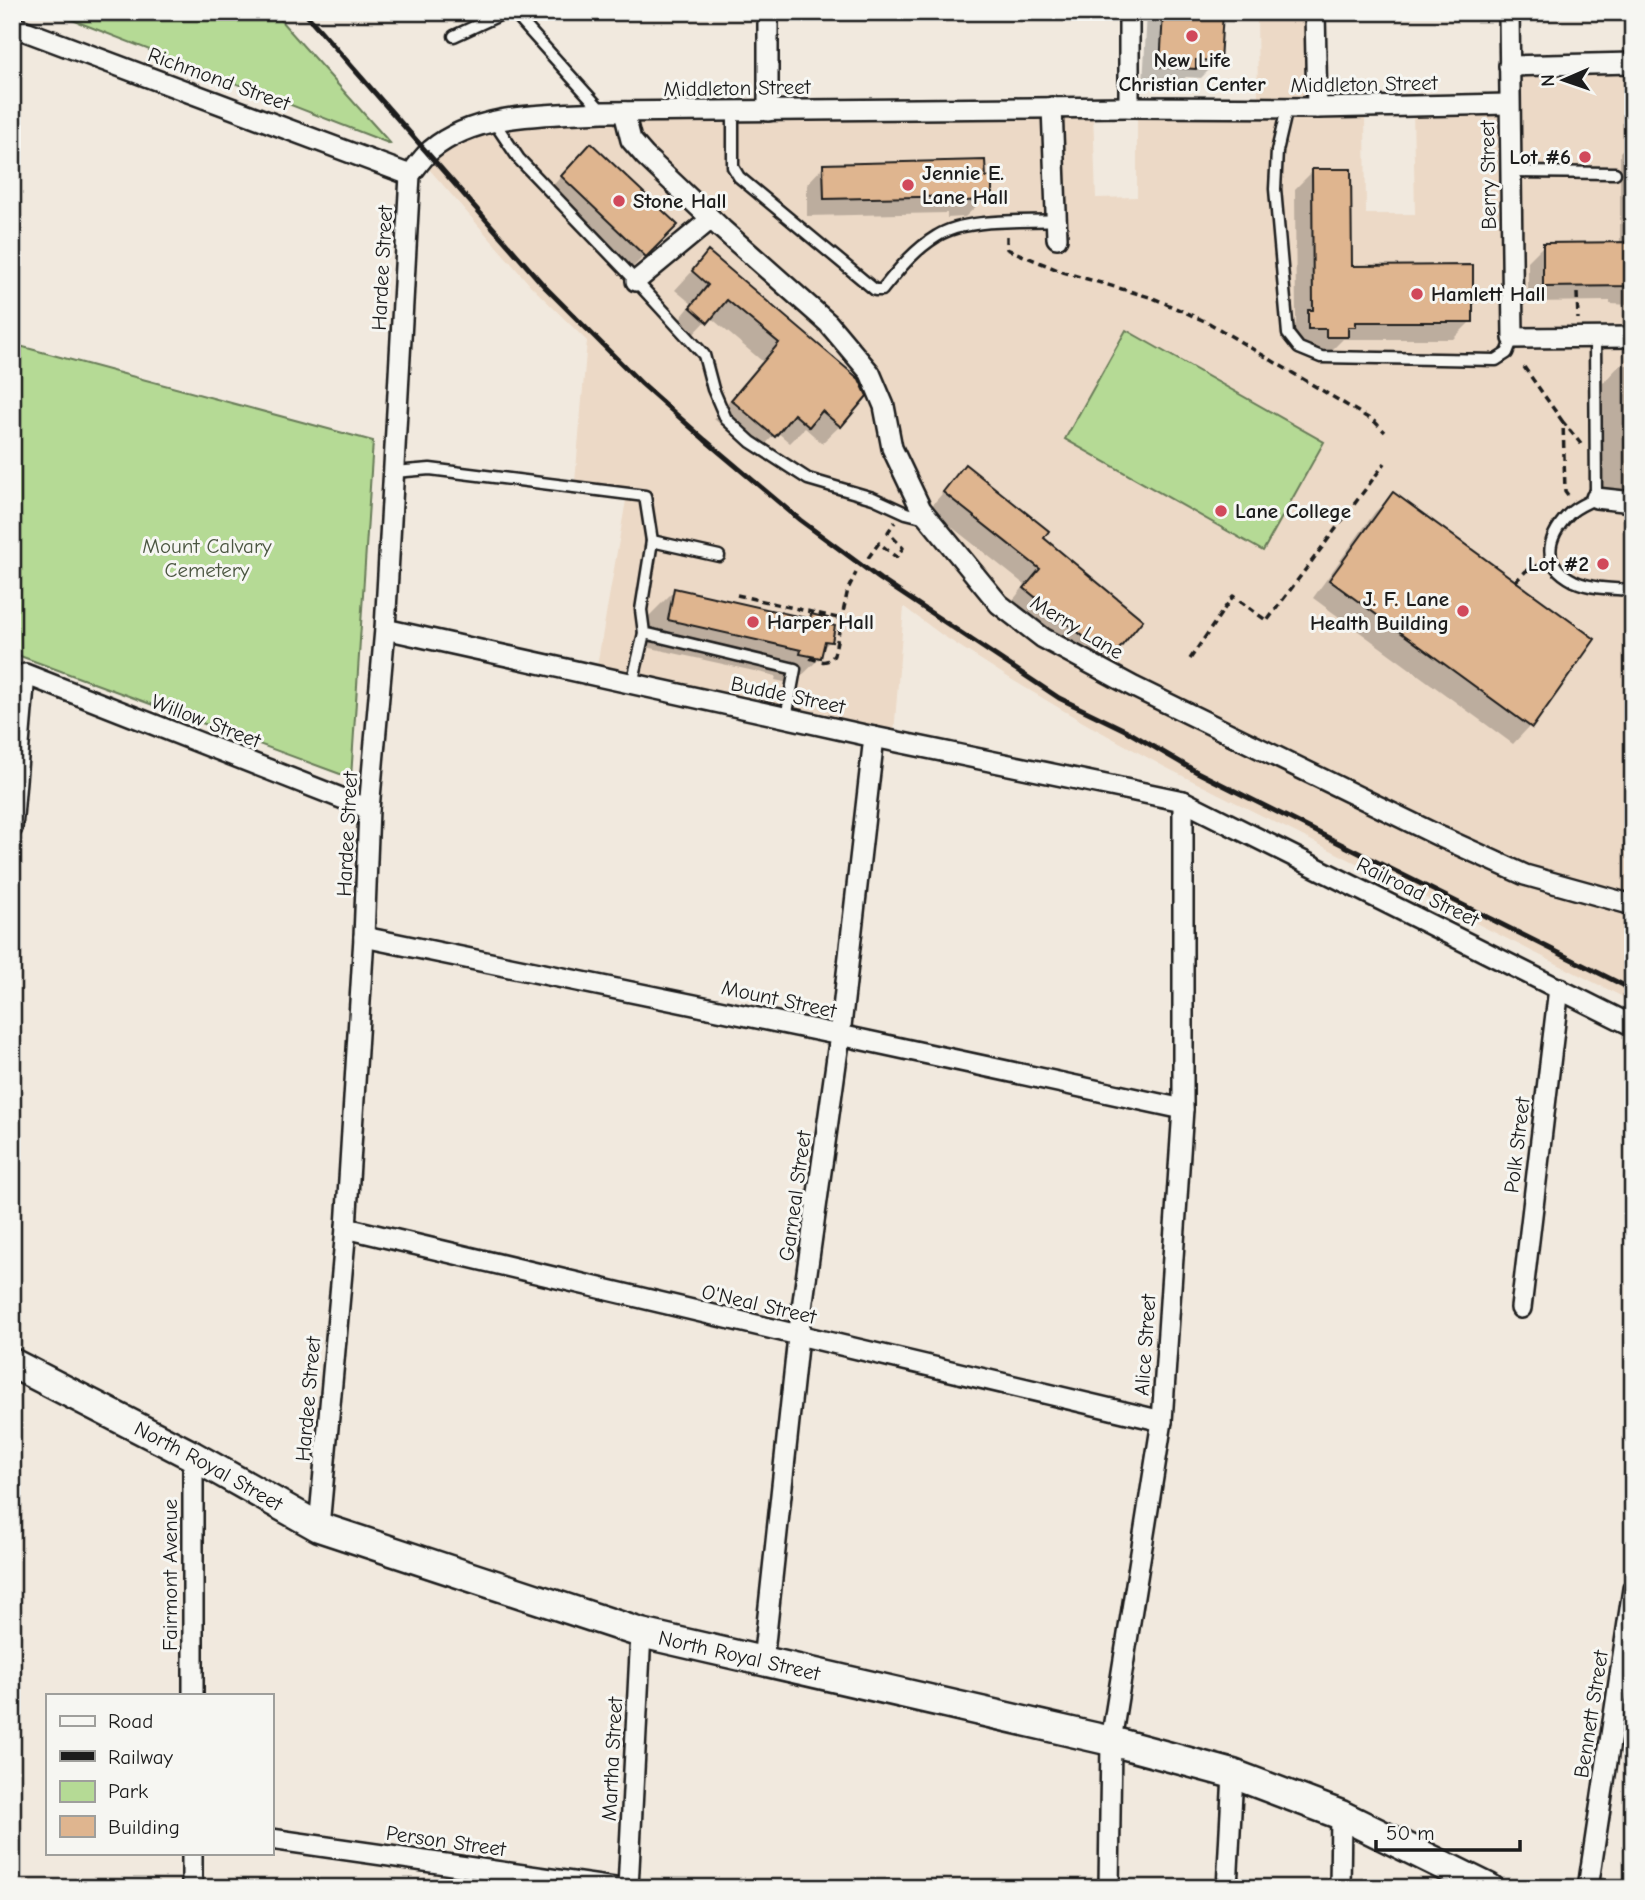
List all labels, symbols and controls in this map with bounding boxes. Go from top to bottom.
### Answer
marker: New Life Christian Center [1184,28,1200,44]
street label: Richmond Street [145,42,294,116]
north arrow [1530,46,1600,116]
place label: New Life Christian Center [1118,48,1266,96]
street label: Middleton Street [1290,71,1439,97]
text: N [1537,74,1559,87]
street label: Middleton Street [663,75,812,101]
street label: Berry Street [1475,119,1501,230]
place label: Lot #6 [1509,145,1571,169]
marker: Lot #6 [1577,149,1593,165]
place label: Jennie E. Lane Hall [922,161,1008,209]
marker: Jennie E. Lane Hall [900,177,916,193]
place label: Stone Hall [633,189,726,213]
marker: Stone Hall [611,193,627,209]
street label: Hardee Street [367,204,397,331]
place label: Hamlett Hall [1431,282,1545,306]
marker: Hamlett Hall [1409,286,1425,302]
place label: Lane College [1235,499,1351,523]
marker: Lane College [1213,503,1229,519]
park label: Mount Calvary Cemetery [142,534,272,582]
place label: Lot #2 [1528,552,1589,576]
marker: Lot #2 [1595,556,1611,572]
place label: J. F. Lane Health Building [1310,587,1449,635]
street label: Merry Lane [1026,590,1128,664]
marker: J. F. Lane Health Building [1455,603,1471,619]
place label: Harper Hall [767,610,874,634]
marker: Harper Hall [745,614,761,630]
street label: Budde Street [729,671,848,719]
street label: Willow Street [148,689,265,753]
street label: Hardee Street [332,770,362,897]
street label: Railroad Street [1353,852,1484,932]
street label: Mount Street [719,975,840,1023]
street label: Polk Street [1499,1095,1535,1194]
street label: Garneal Street [774,1128,816,1263]
street label: O'Neal Street [699,1279,820,1329]
street label: Alice Street [1129,1292,1161,1397]
street label: Hardee Street [291,1334,326,1463]
street label: North Royal Street [131,1416,288,1517]
street label: Fairmont Avenue [158,1499,182,1651]
street label: North Royal Street [656,1625,823,1686]
street label: Bennett Street [1569,1647,1613,1780]
legend [46,1694,273,1854]
street label: Martha Street [597,1695,627,1822]
text: Road [108,1709,153,1733]
text: Railway [108,1745,173,1769]
text: Park [108,1779,148,1803]
scale bar [1376,1809,1519,1853]
text: Building [108,1815,180,1839]
street label: Person Street [385,1821,508,1861]
text: 50 m [1386,1821,1435,1845]

